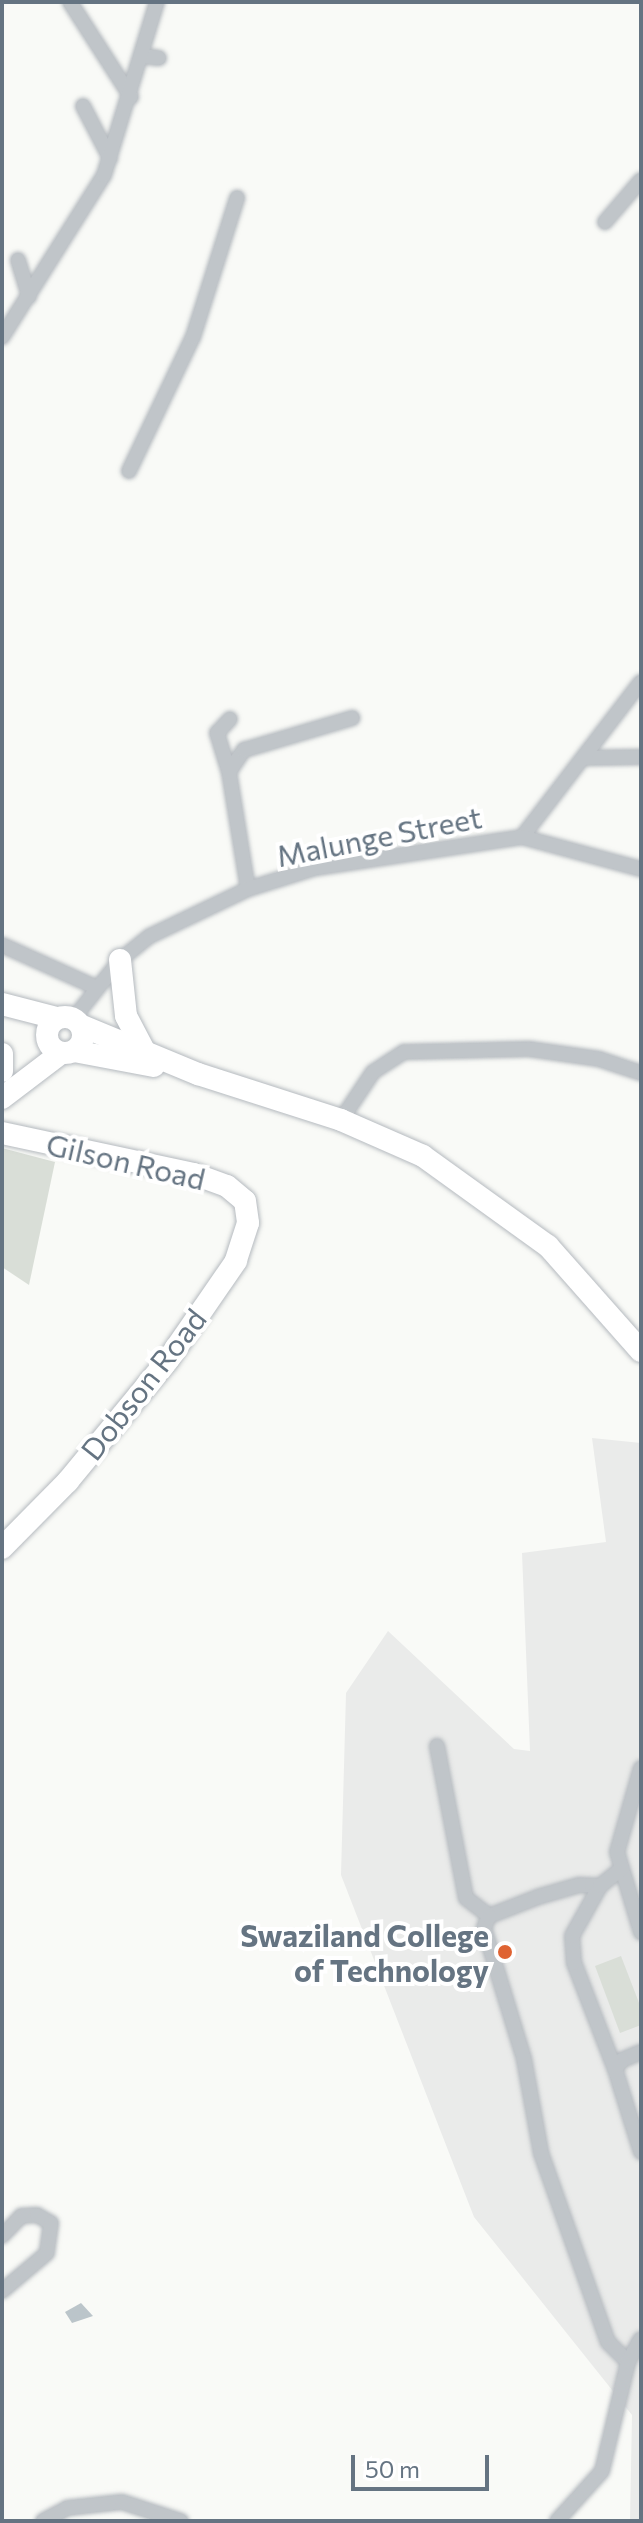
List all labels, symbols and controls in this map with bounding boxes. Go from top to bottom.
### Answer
street label: Malunge Street [273,798,485,874]
street label: Gilson Road [43,1125,209,1197]
street label: Dobson Road [73,1301,213,1467]
place label: Swaziland College of Technology [240,1917,489,1988]
marker: Swaziland College of Technology [496,1943,514,1961]
scale bar [355,2439,493,2489]
text: 50 m [365,2454,420,2483]

